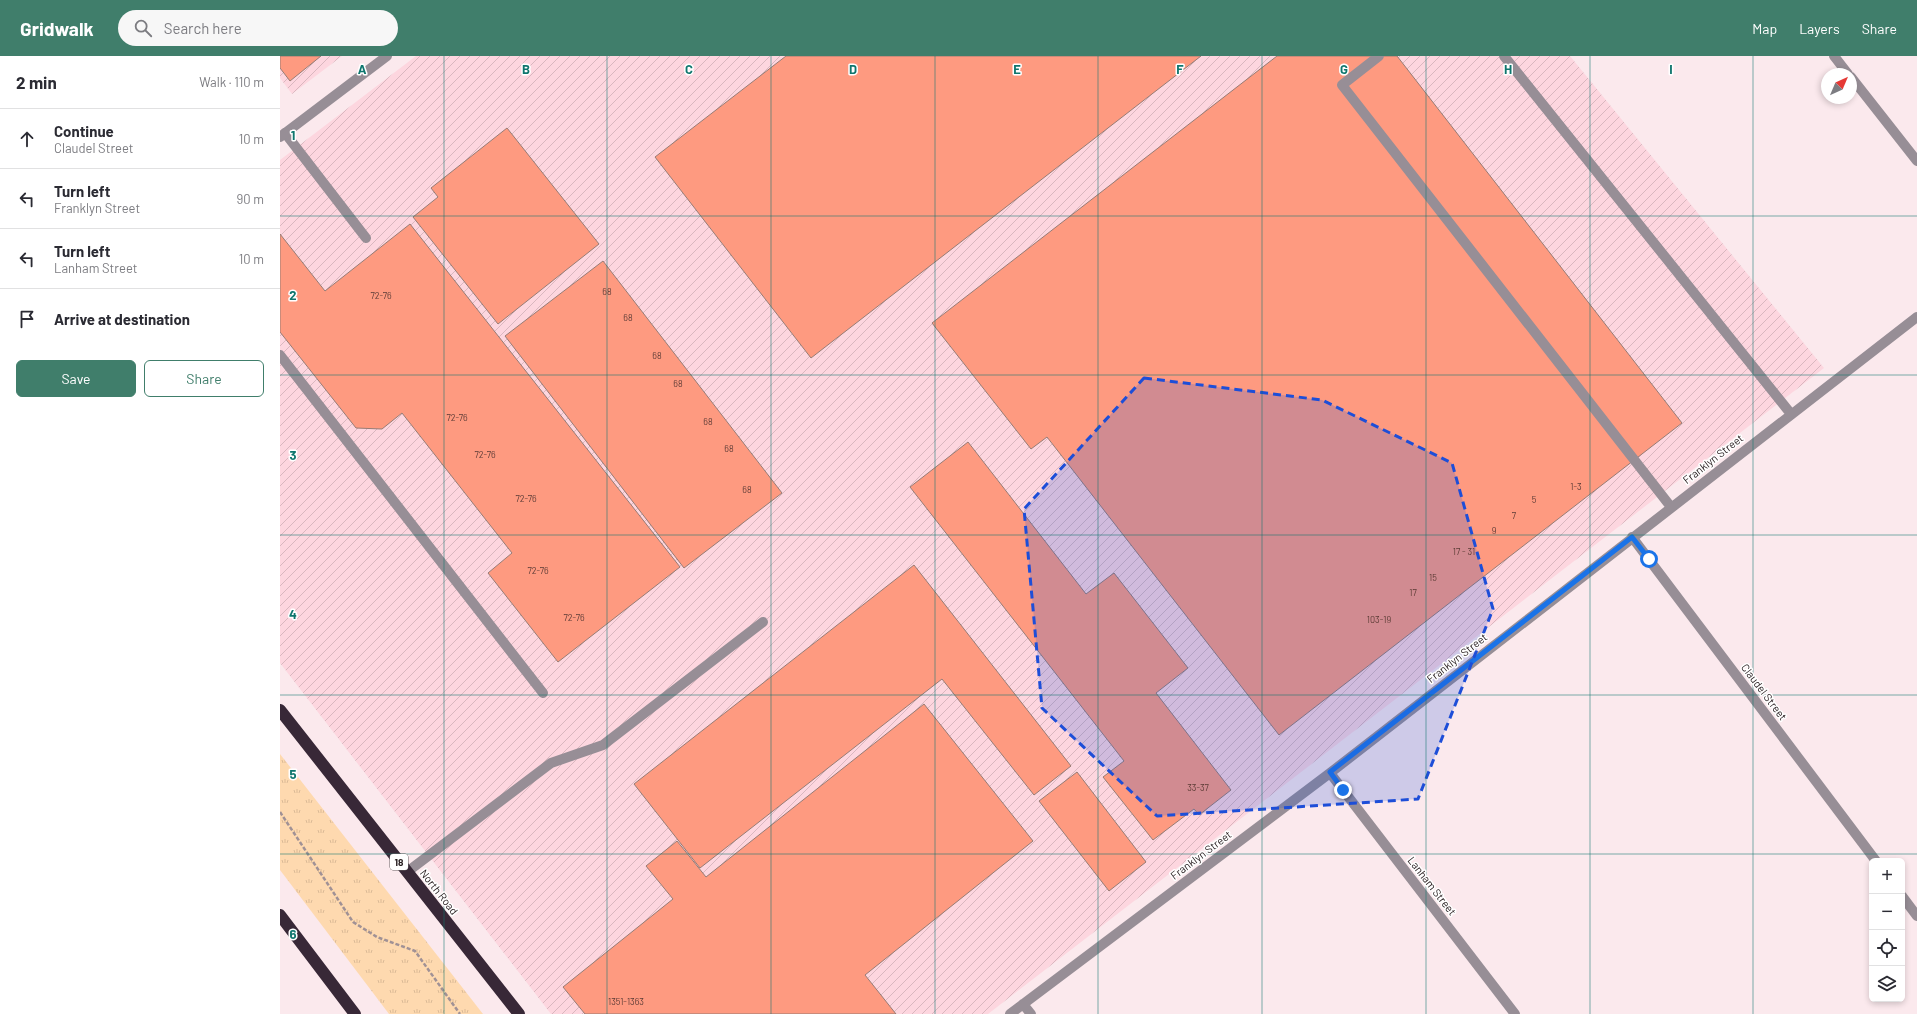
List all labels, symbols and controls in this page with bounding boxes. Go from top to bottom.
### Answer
search box [118,10,398,46]
text: Gridwalk [20,17,94,40]
icon: search [132,17,154,39]
text: Search here [164,19,242,37]
text: Map [1752,20,1777,37]
text: Layers [1799,20,1840,37]
text: Share [1862,20,1897,37]
text: A [358,61,367,77]
text: B [522,61,530,77]
text: C [685,61,693,77]
text: D [849,61,857,77]
text: E [1013,61,1021,77]
text: F [1176,61,1184,77]
text: G [1340,61,1348,77]
text: H [1504,61,1512,77]
text: I [1669,61,1673,77]
north arrow [1821,68,1857,104]
text: 2 min [16,72,57,92]
text: Walk · 110 m [199,74,264,90]
text: Continue [54,122,114,140]
text: 1 [291,127,295,143]
icon: ahead [16,128,38,150]
text: 10 m [239,131,264,147]
text: Claudel Street [54,140,134,156]
text: Turn left [54,182,110,200]
icon: left [16,188,38,210]
text: 90 m [237,191,264,207]
text: Franklyn Street [54,200,140,216]
text: Turn left [54,242,110,260]
icon: left [16,248,38,270]
text: 10 m [239,251,264,267]
text: Lanham Street [54,260,138,276]
house number: 68 [602,286,612,297]
text: 2 [289,287,297,303]
house number: 72-76 [370,290,392,301]
icon: arrive [16,308,38,330]
text: Arrive at destination [54,310,190,328]
house number: 68 [623,312,633,323]
house number: 68 [652,350,662,361]
button: Save [16,360,136,397]
button: Share [144,360,264,397]
house number: 68 [673,378,683,389]
house number: 72-76 [446,412,468,423]
house number: 68 [703,416,713,427]
street label: Franklyn Street [1680,431,1745,486]
house number: 68 [724,443,734,454]
text: 3 [289,447,297,463]
house number: 72-76 [474,449,496,460]
house number: 1-3 [1570,481,1582,492]
house number: 68 [742,484,752,495]
house number: 72-76 [515,493,537,504]
house number: 5 [1532,494,1537,505]
house number: 7 [1512,510,1517,521]
house number: 9 [1492,525,1497,536]
house number: 17 - 31 [1453,546,1475,557]
route start [1640,550,1658,568]
house number: 72-76 [527,565,549,576]
house number: 15 [1429,572,1437,583]
house number: 17 [1409,587,1417,598]
text: 4 [289,606,297,622]
house number: 72-76 [563,612,585,623]
house number: 103-19 [1367,614,1391,625]
street label: Franklyn Street [1424,630,1489,685]
street label: Claudel Street [1739,661,1790,723]
text: 5 [289,766,297,782]
route end [1334,781,1352,799]
house number: 33-37 [1187,782,1210,793]
street label: Franklyn Street [1168,827,1234,882]
road number: 18 [390,854,408,870]
street label: Lanham Street [1406,854,1459,918]
map controls [1869,858,1905,1002]
button: + [1869,858,1905,894]
street label: North Road [418,866,461,917]
button: − [1869,894,1905,930]
text: 6 [290,926,297,942]
button: locate [1869,930,1905,966]
button: layers [1869,966,1905,1002]
house number: 1351-1363 [608,996,644,1007]

